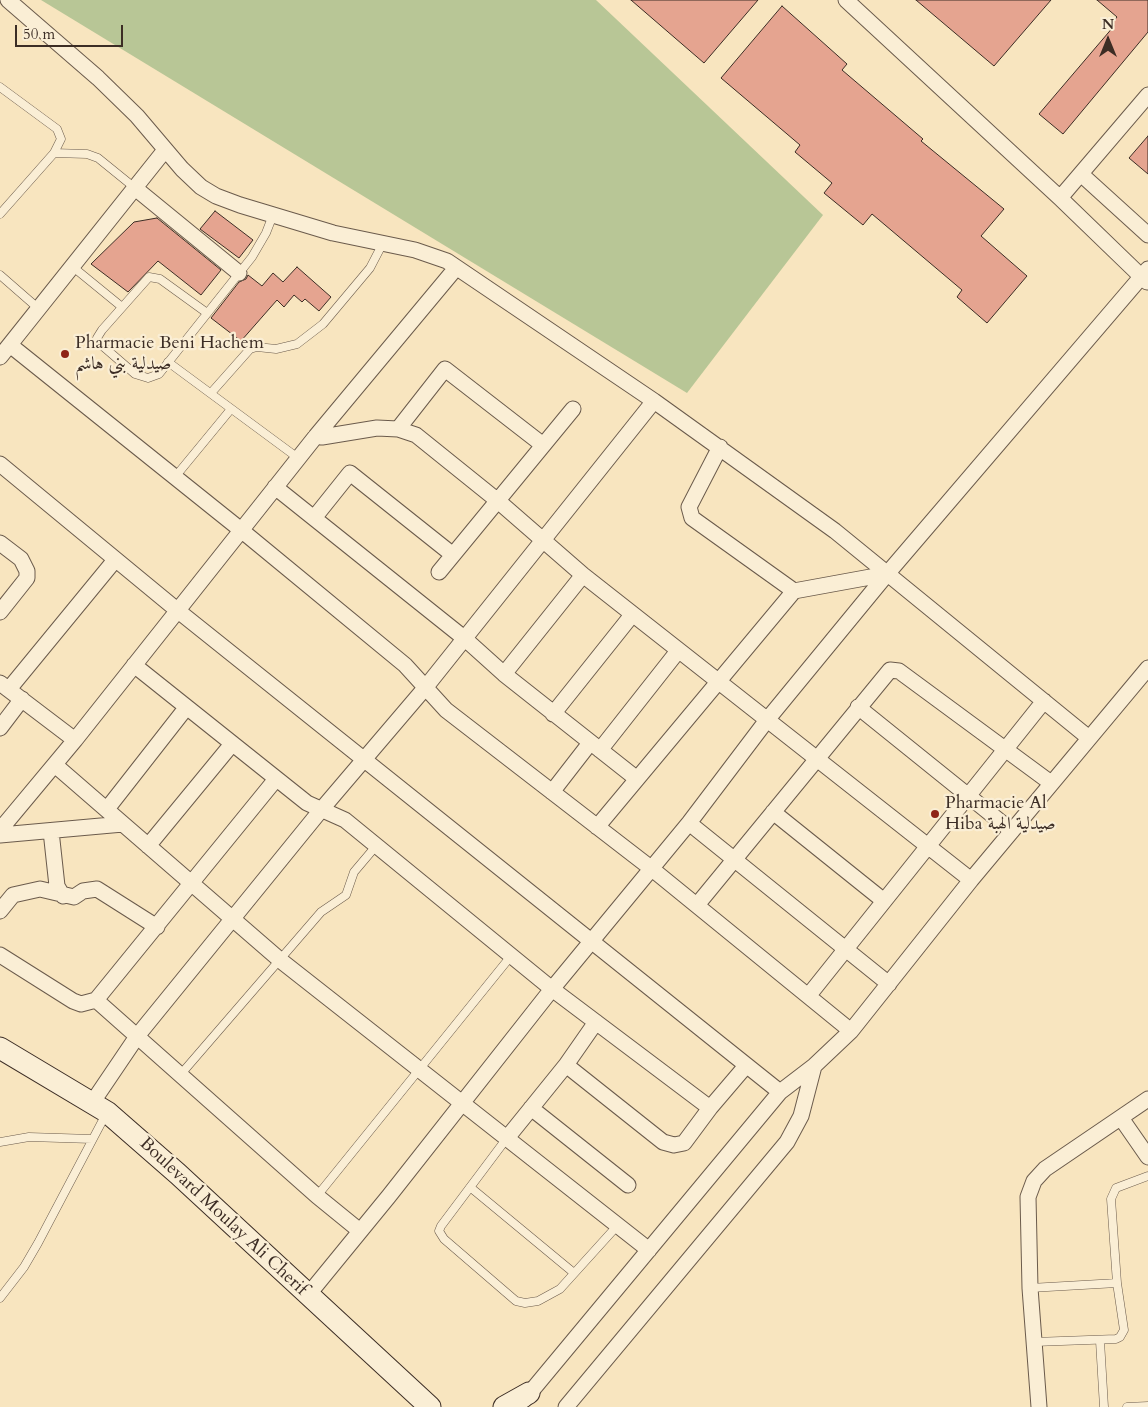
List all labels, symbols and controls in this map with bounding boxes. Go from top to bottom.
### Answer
scale bar [18,15,125,47]
north arrow [1083,15,1133,65]
text: N [1102,15,1114,34]
text: 50 m [23,24,55,44]
place label: Pharmacie Beni Hachem صيدلية بني هاشم [75,333,264,376]
marker: Pharmacie Beni Hachem صيدلية بني هاشم [59,348,71,360]
place label: Pharmacie Al Hiba صيدلية الهبة [945,793,1056,836]
marker: Pharmacie Al Hiba صيدلية الهبة [929,808,941,820]
street label: Boulevard Moulay Ali Cherif [134,1133,312,1301]

